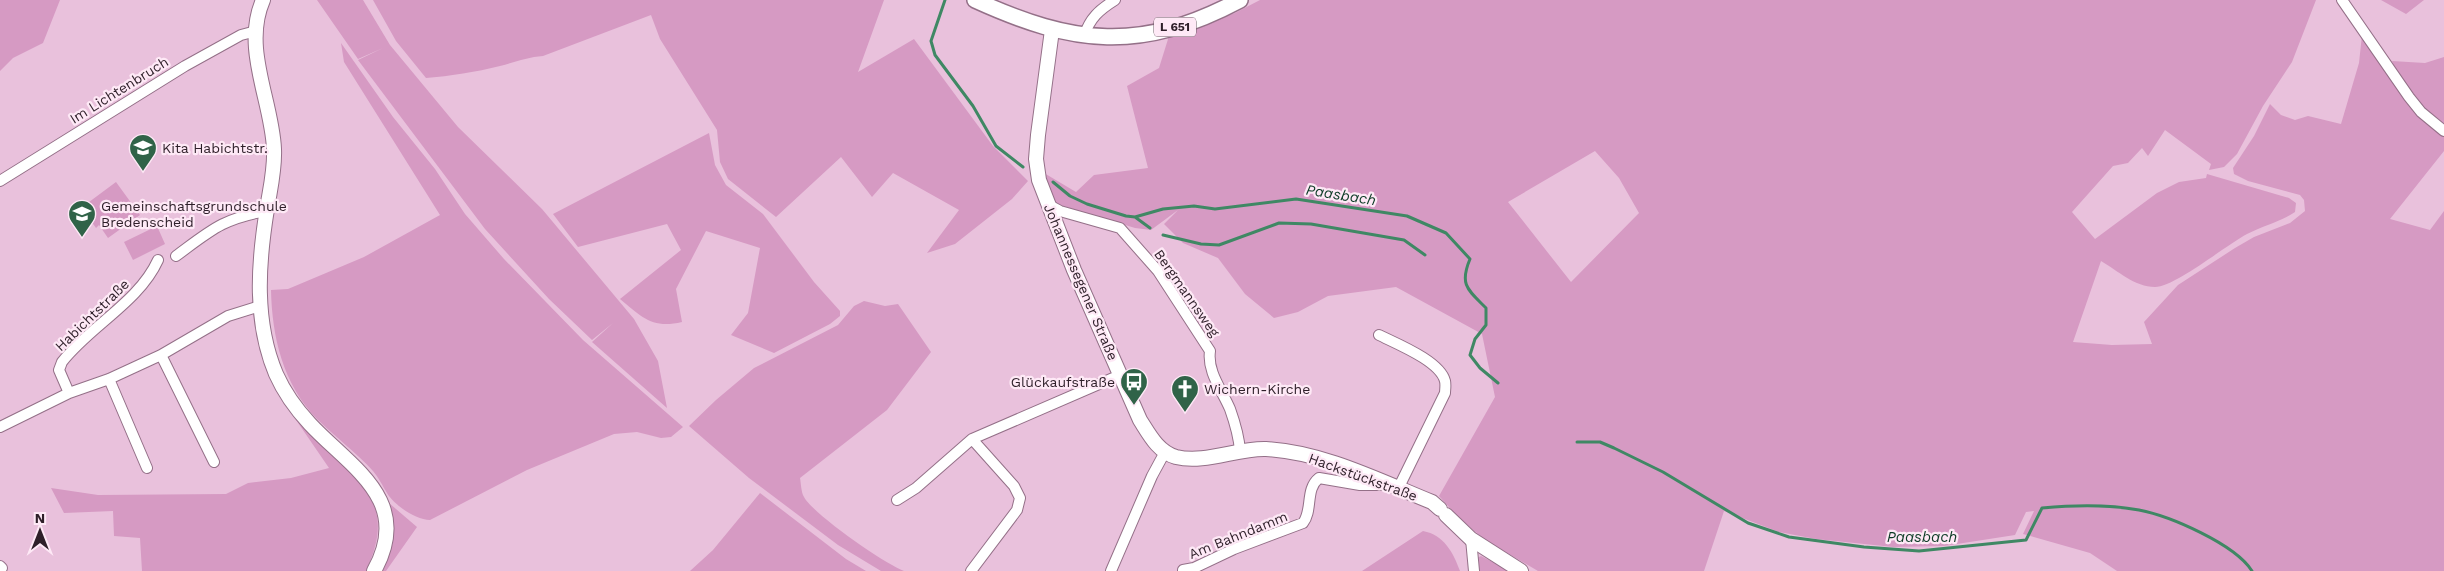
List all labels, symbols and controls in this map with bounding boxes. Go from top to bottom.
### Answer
road number: L 651 [1154,18,1196,36]
street label: Im Lichtenbruch [67,53,171,127]
school or university icon: Kita Habichtstr. [128,133,158,172]
place label: Kita Habichtstr. [162,140,268,156]
water label: Paasbach [1305,181,1377,209]
place label: Gemeinschaftsgrundschule Bredenscheid [101,198,287,230]
school or university icon: Gemeinschaftsgrundschule Bredenscheid [67,199,97,238]
street label: Johannessegener Straße [1041,201,1121,363]
street label: Bergmannsweg [1151,246,1223,340]
street label: Habichtstraße [52,276,132,354]
bus stop icon: Glückaufstraße [1119,367,1149,406]
place label: Glückaufstraße [1011,374,1115,390]
church icon: Wichern-Kirche [1170,374,1200,413]
place label: Wichern-Kirche [1204,381,1310,397]
street label: Hackstückstraße [1306,450,1420,504]
north arrow [15,506,65,556]
street label: Am Bahndamm [1186,508,1290,562]
text: N [35,510,45,526]
water label: Paasbach [1887,528,1957,546]

